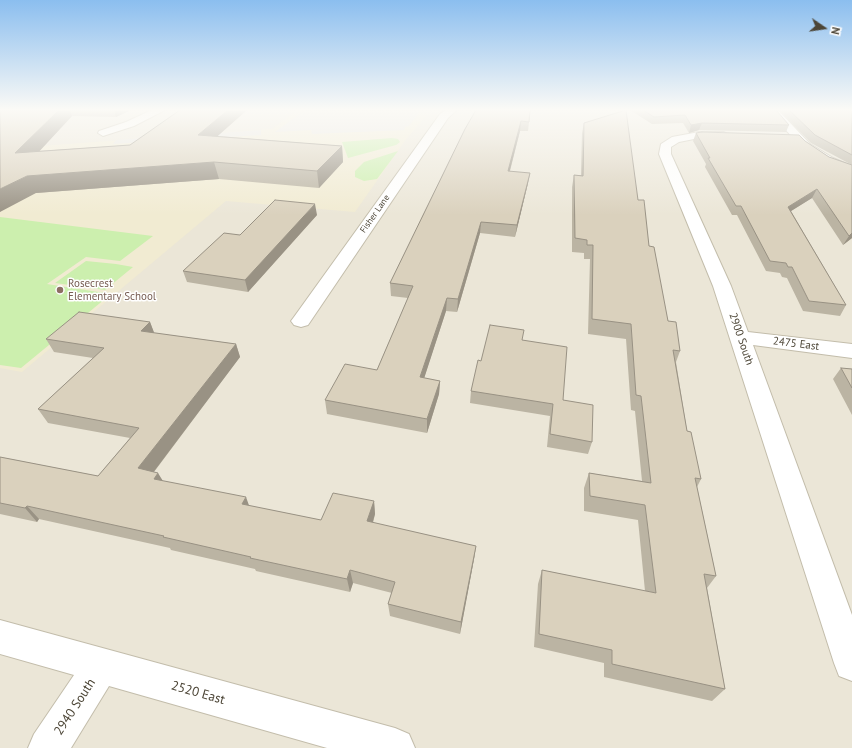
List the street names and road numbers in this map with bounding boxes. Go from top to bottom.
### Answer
street label: Fisher Lane [358,193,392,235]
street label: 2900 South [726,311,756,367]
street label: 2475 East [772,335,820,353]
street label: 2940 South [51,676,99,738]
street label: 2520 East [169,678,227,708]

